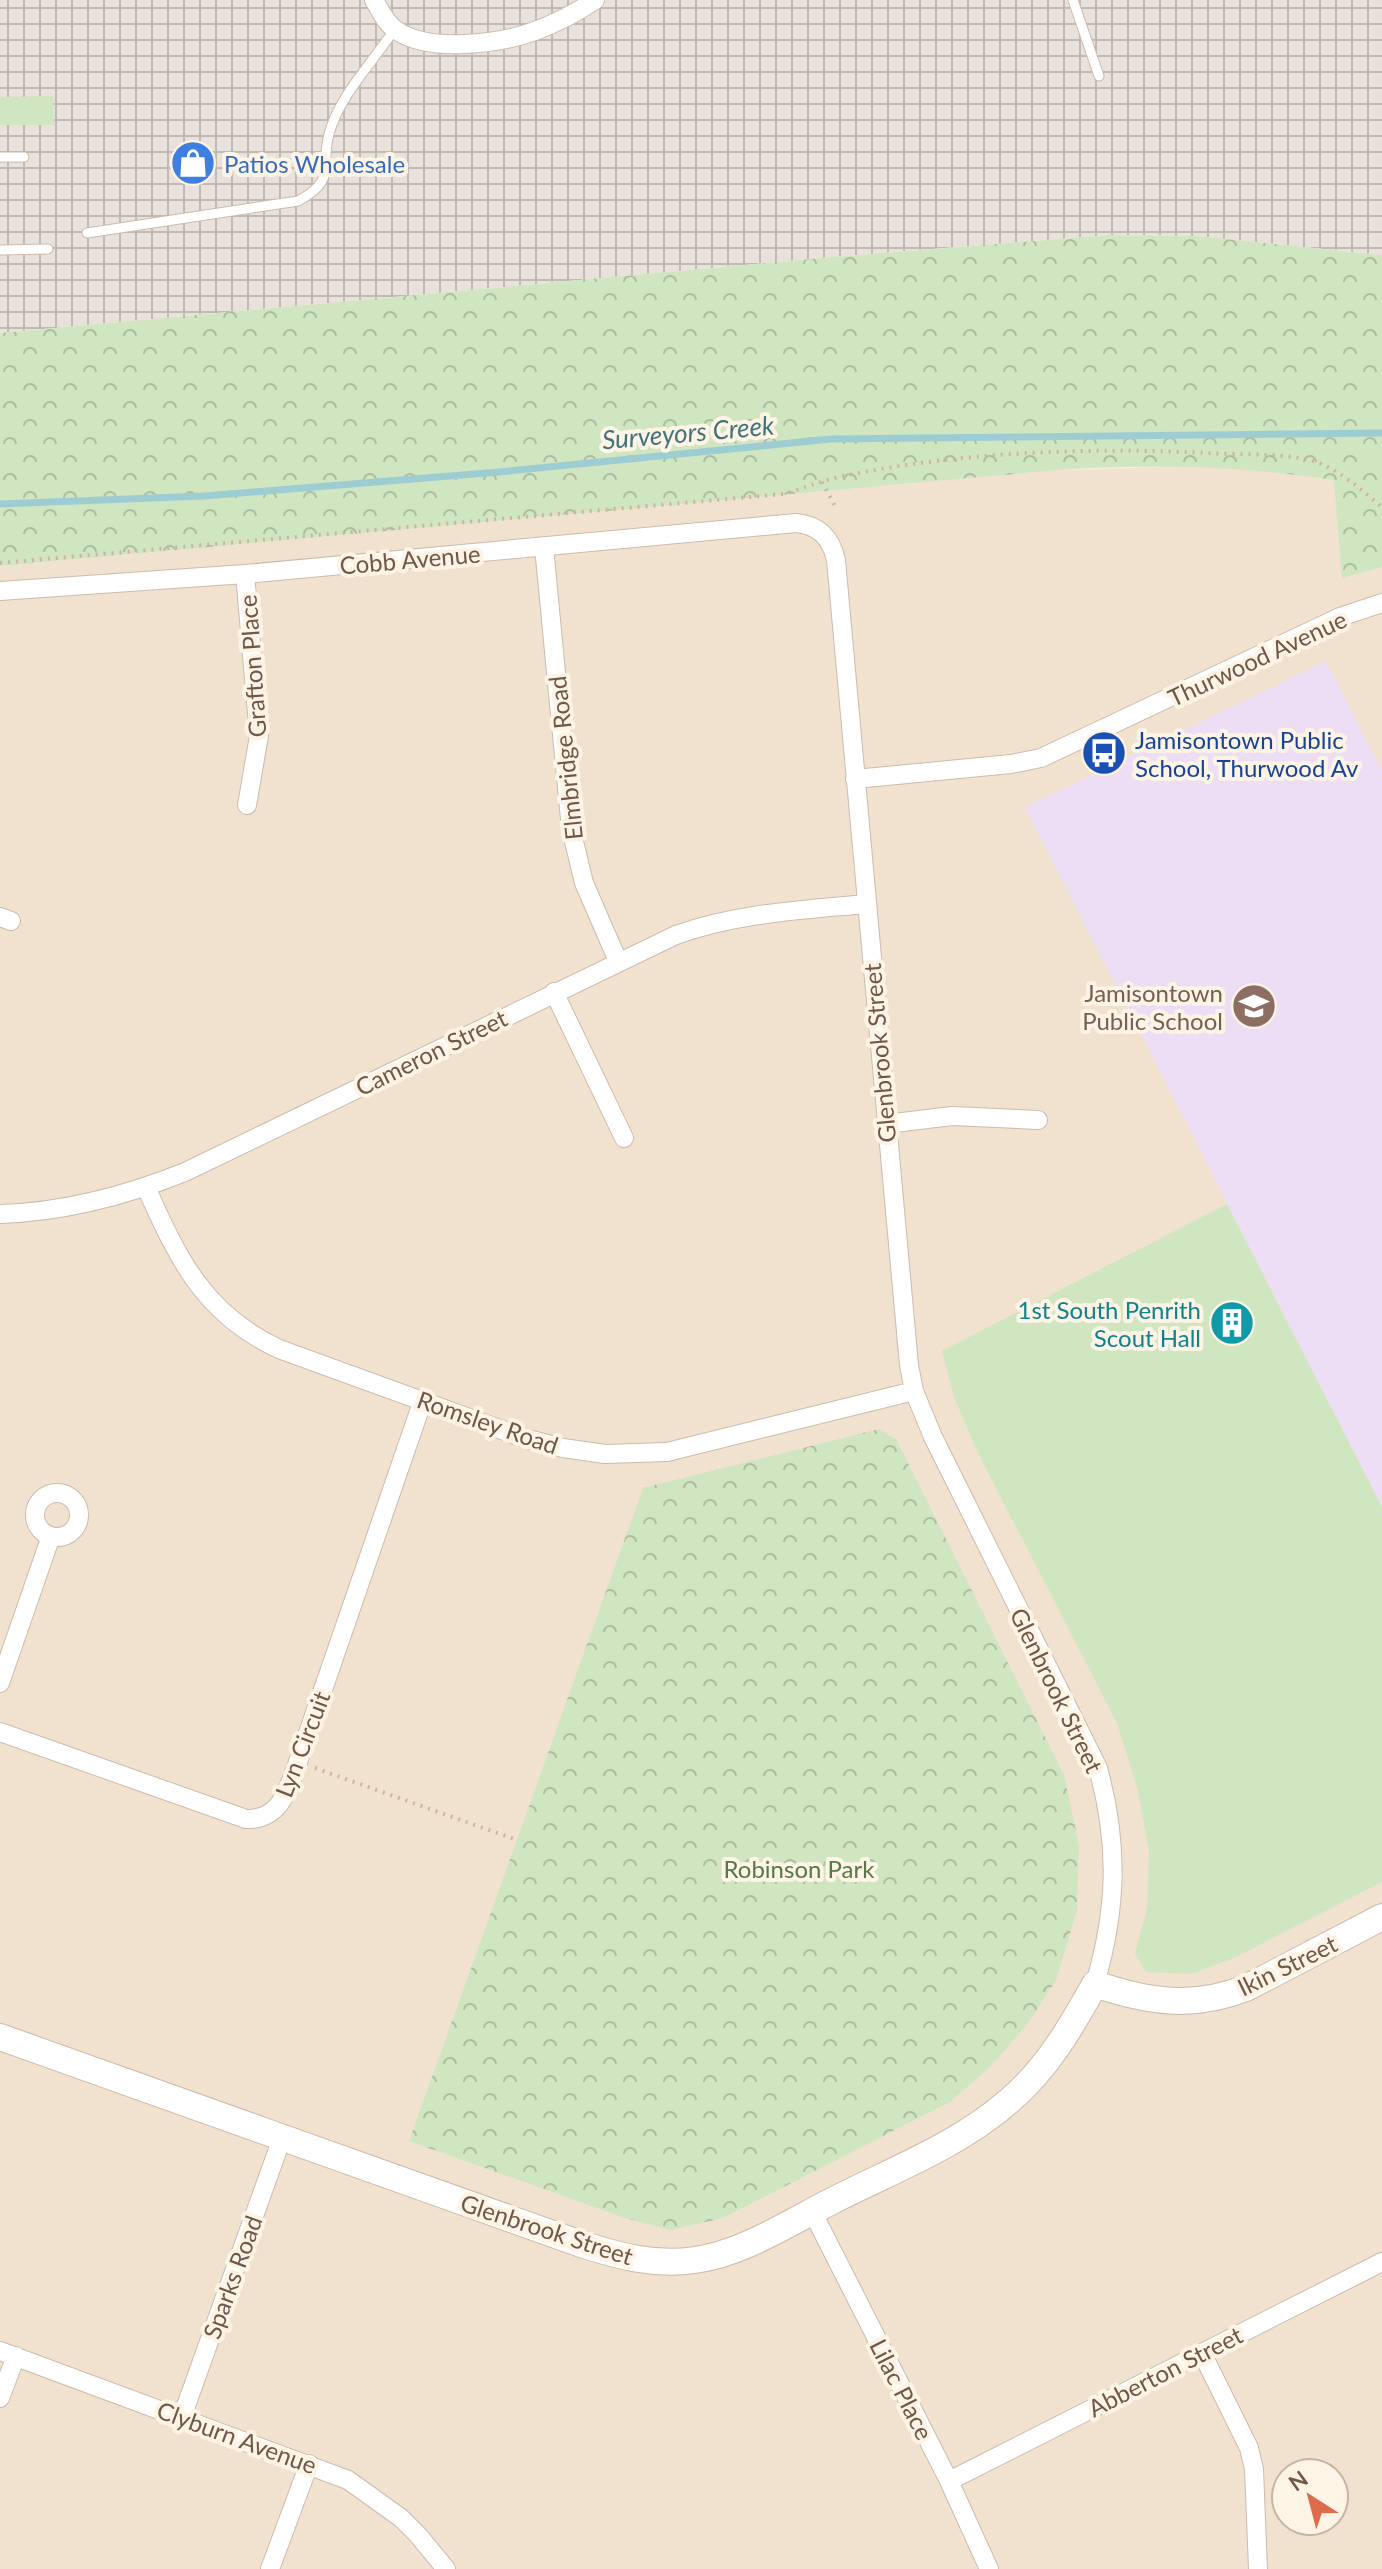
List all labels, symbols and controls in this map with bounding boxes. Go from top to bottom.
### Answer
shop icon: Patios Wholesale [169,139,217,187]
place label: Patios Wholesale [224,149,405,178]
water label: Surveyors Creek [601,408,776,455]
street label: Cobb Avenue [338,538,482,580]
street label: Grafton Place [233,594,271,738]
street label: Thurwood Avenue [1163,604,1351,712]
street label: Elmbridge Road [542,674,588,842]
place label: Jamisontown Public School, Thurwood Av [1135,725,1359,782]
bus stop icon: Jamisontown Public School, Thurwood Av [1080,729,1128,777]
street label: Glenbrook Street [857,962,901,1144]
place label: Jamisontown Public School [1082,978,1223,1035]
school or university icon: Jamisontown Public School [1230,982,1278,1030]
street label: Cameron Street [351,1003,512,1101]
place label: 1st South Penrith Scout Hall [1018,1295,1201,1352]
building icon: 1st South Penrith Scout Hall [1208,1299,1256,1347]
street label: Romsley Road [414,1384,562,1460]
street label: Glenbrook Street [1005,1603,1110,1777]
street label: Lyn Circuit [269,1687,336,1801]
park label: Robinson Park [724,1854,875,1883]
street label: Ikin Street [1232,1928,1342,2002]
street label: Glenbrook Street [457,2187,637,2271]
street label: Sparks Road [196,2212,268,2342]
street label: Abberton Street [1083,2319,1247,2422]
street label: Lilac Place [864,2334,940,2444]
street label: Clyburn Avenue [153,2395,321,2479]
north arrow [1270,2457,1350,2537]
text: N [1283,2465,1313,2496]

